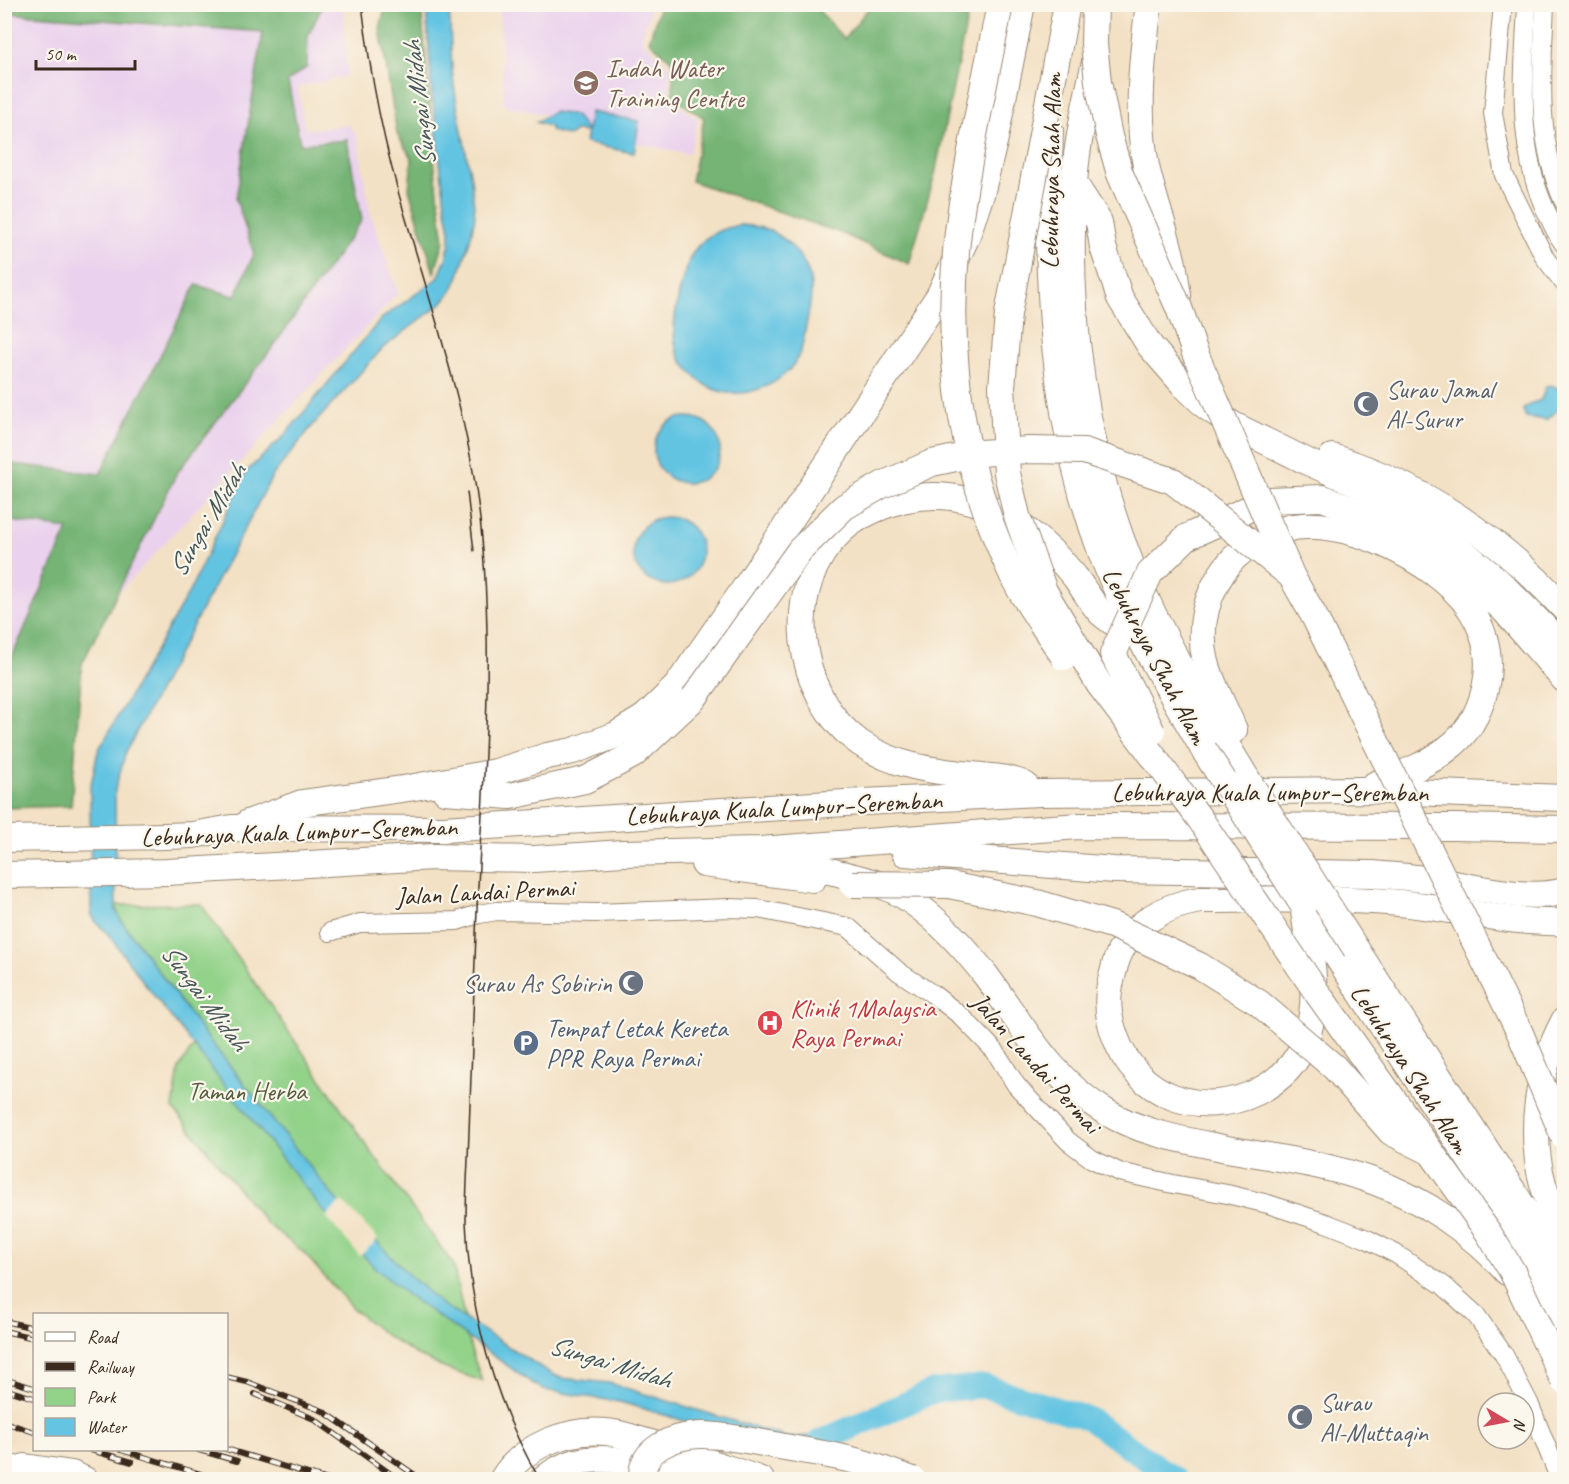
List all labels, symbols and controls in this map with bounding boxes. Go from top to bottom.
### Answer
scale bar [36,33,135,71]
water label: Sungai Midah [394,37,444,168]
text: 50 m [45,43,78,65]
place label: Indah Water Training Centre [606,52,745,115]
school or university icon: Indah Water Training Centre [571,68,601,98]
street label: Lebuhraya Shah Alam [1033,71,1069,269]
place label: Surau Jamal Al-Surur [1386,373,1498,436]
mosque icon: Surau Jamal Al-Surur [1351,389,1381,419]
water label: Sungai Midah [160,455,255,583]
street label: Lebuhraya Shah Alam [1095,562,1216,752]
street label: Lebuhraya Kuala Lumpur–Seremban [1112,776,1429,809]
street label: Lebuhraya Kuala Lumpur–Seremban [625,783,944,833]
street label: Lebuhraya Kuala Lumpur–Seremban [140,810,459,854]
street label: Jalan Landai Permai [393,871,578,913]
water label: Sungai Midah [154,937,258,1059]
place label: Surau As Sobirin [463,967,612,1000]
mosque icon: Surau As Sobirin [616,968,646,998]
street label: Lebuhraya Shah Alam [1343,978,1478,1162]
street label: Jalan Landai Permai [963,984,1110,1143]
place label: Klinik 1Malaysia Raya Permai [790,992,937,1055]
hospital icon: Klinik 1Malaysia Raya Permai [755,1008,785,1038]
place label: Tempat Letak Kereta PPR Raya Permai [546,1012,729,1075]
parking icon: Tempat Letak Kereta PPR Raya Permai [511,1028,541,1058]
park label: Taman Herba [188,1075,308,1108]
legend [33,1313,228,1451]
text: Road [87,1326,120,1348]
water label: Sungai Midah [545,1327,677,1397]
text: Railway [87,1356,135,1378]
text: Park [87,1386,117,1408]
place label: Surau Al-Muttaqin [1320,1386,1429,1449]
north arrow [1476,1391,1536,1451]
mosque icon: Surau Al-Muttaqin [1285,1402,1315,1432]
text: Water [87,1416,128,1438]
text: N [1509,1417,1530,1433]

